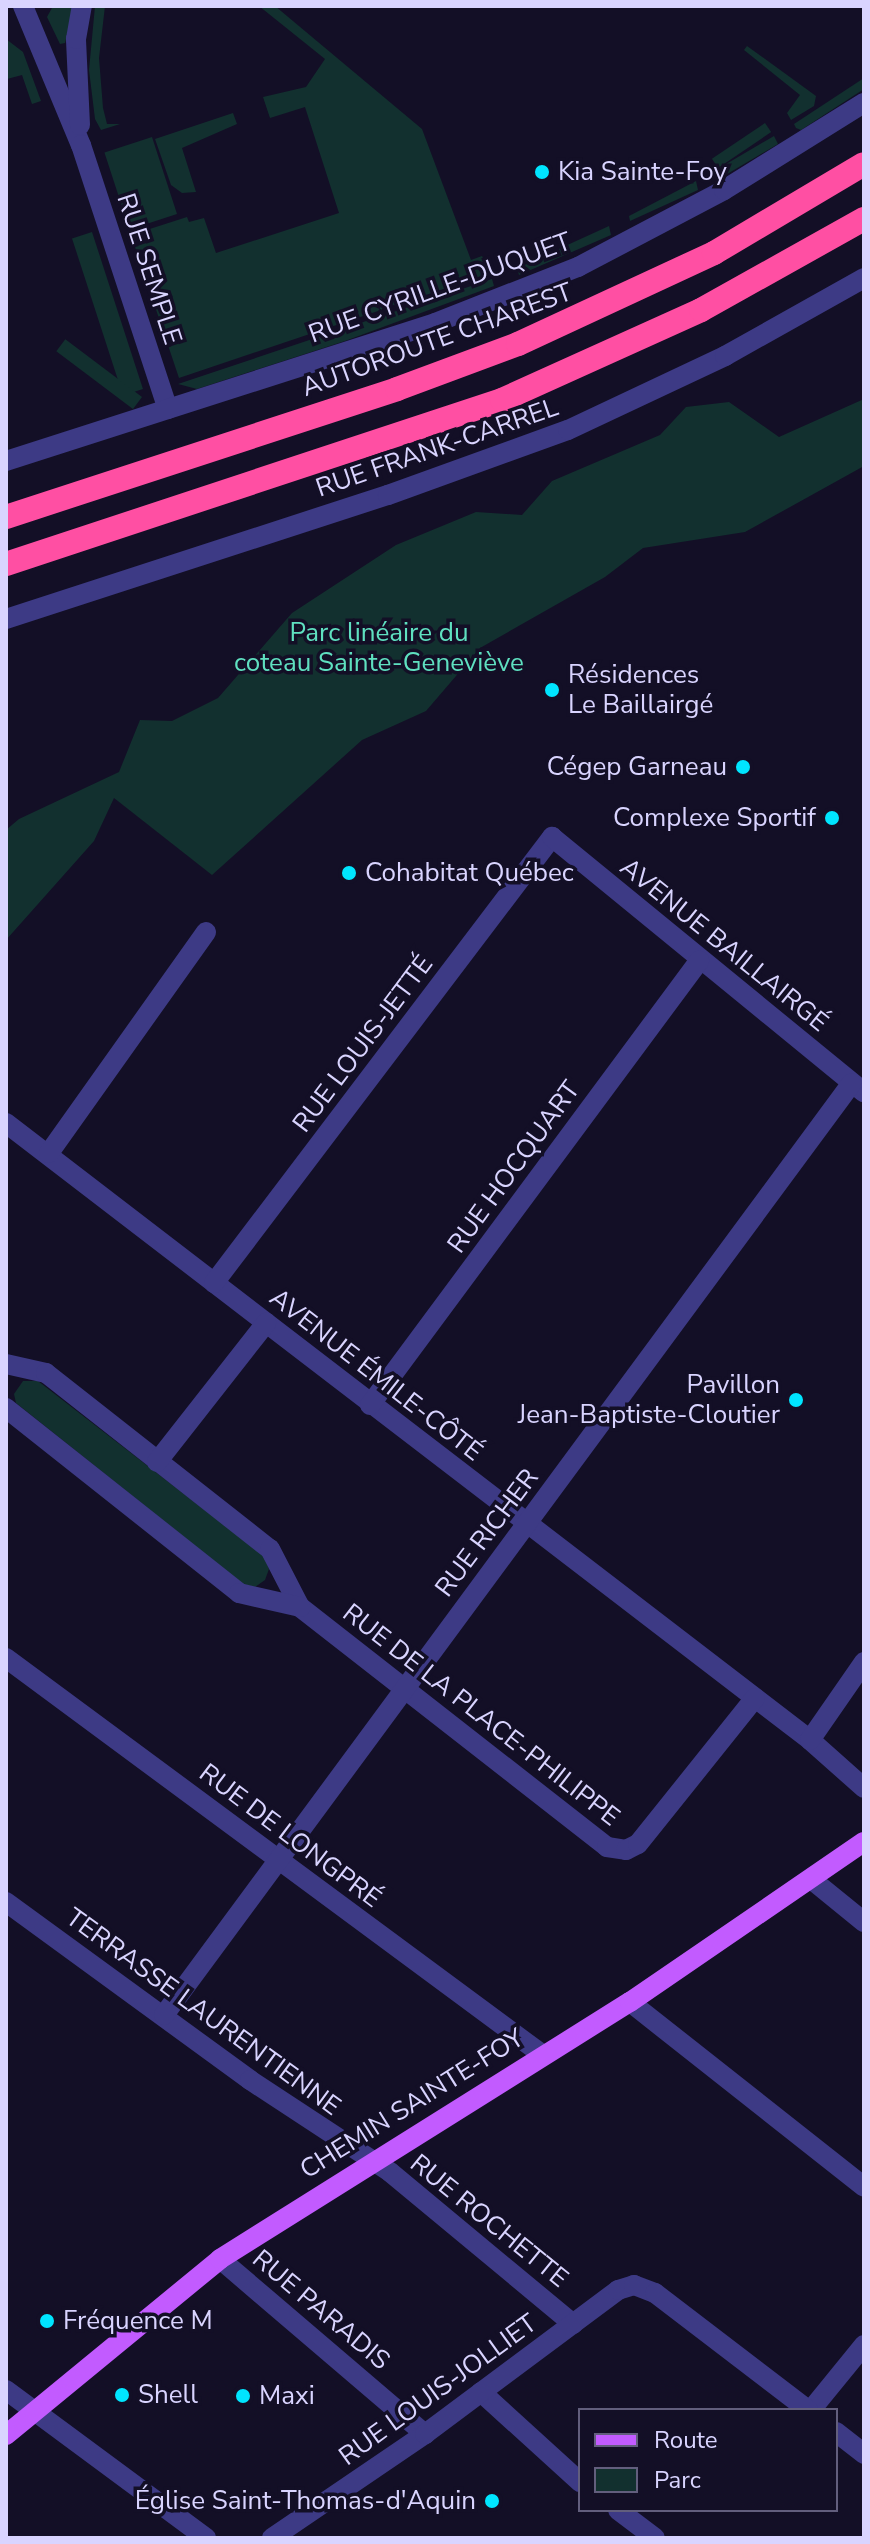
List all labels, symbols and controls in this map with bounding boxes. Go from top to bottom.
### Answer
place label: Kia Sainte-Foy [558,156,727,188]
marker: Kia Sainte-Foy [533,163,551,181]
street label: RUE SEMPLE [110,189,188,349]
street label: RUE CYRILLE-DUQUET [304,226,576,350]
street label: AUTOROUTE CHAREST [297,276,577,404]
street label: RUE FRANK-CARREL [312,392,562,504]
park label: Parc linéaire du coteau Sainte-Geneviève [234,617,524,678]
place label: Résidences Le Baillairgé [568,659,713,720]
marker: Résidences Le Baillairgé [543,681,561,699]
place label: Cégep Garneau [547,751,727,783]
marker: Cégep Garneau [734,758,752,776]
place label: Complexe Sportif [613,802,816,834]
marker: Complexe Sportif [823,809,841,827]
street label: AVENUE BAILLAIRGÉ [614,852,834,1038]
place label: Cohabitat Québec [365,857,574,889]
marker: Cohabitat Québec [340,864,358,882]
street label: RUE LOUIS-JETTÉ [286,949,440,1139]
street label: RUE HOCQUART [441,1075,587,1259]
street label: AVENUE ÉMILE-CÔTÉ [263,1282,489,1468]
place label: Pavillon Jean-Baptiste-Cloutier [518,1369,780,1430]
marker: Pavillon Jean-Baptiste-Cloutier [787,1391,805,1409]
street label: RUE RICHER [429,1463,545,1603]
street label: RUE DE LA PLACE-PHILIPPE [336,1597,626,1833]
street label: RUE DE LONGPRÉ [193,1757,387,1915]
street label: TERRASSE LAURENTIENNE [59,1902,347,2122]
street label: CHEMIN SAINTE-FOY [294,2022,530,2186]
street label: RUE ROCHETTE [404,2148,574,2294]
street label: RUE PARADIS [246,2244,396,2376]
place label: Fréquence M [63,2305,213,2337]
street label: RUE LOUIS-JOLLIET [333,2308,543,2472]
marker: Fréquence M [38,2312,56,2330]
place label: Shell [138,2379,198,2411]
place label: Maxi [259,2380,315,2412]
marker: Shell [113,2386,131,2404]
marker: Maxi [234,2387,252,2405]
legend [578,2408,838,2512]
text: Route [654,2424,718,2456]
text: Parc [654,2464,701,2496]
place label: Église Saint-Thomas-d'Aquin [135,2485,476,2517]
marker: Église Saint-Thomas-d'Aquin [483,2492,501,2510]

